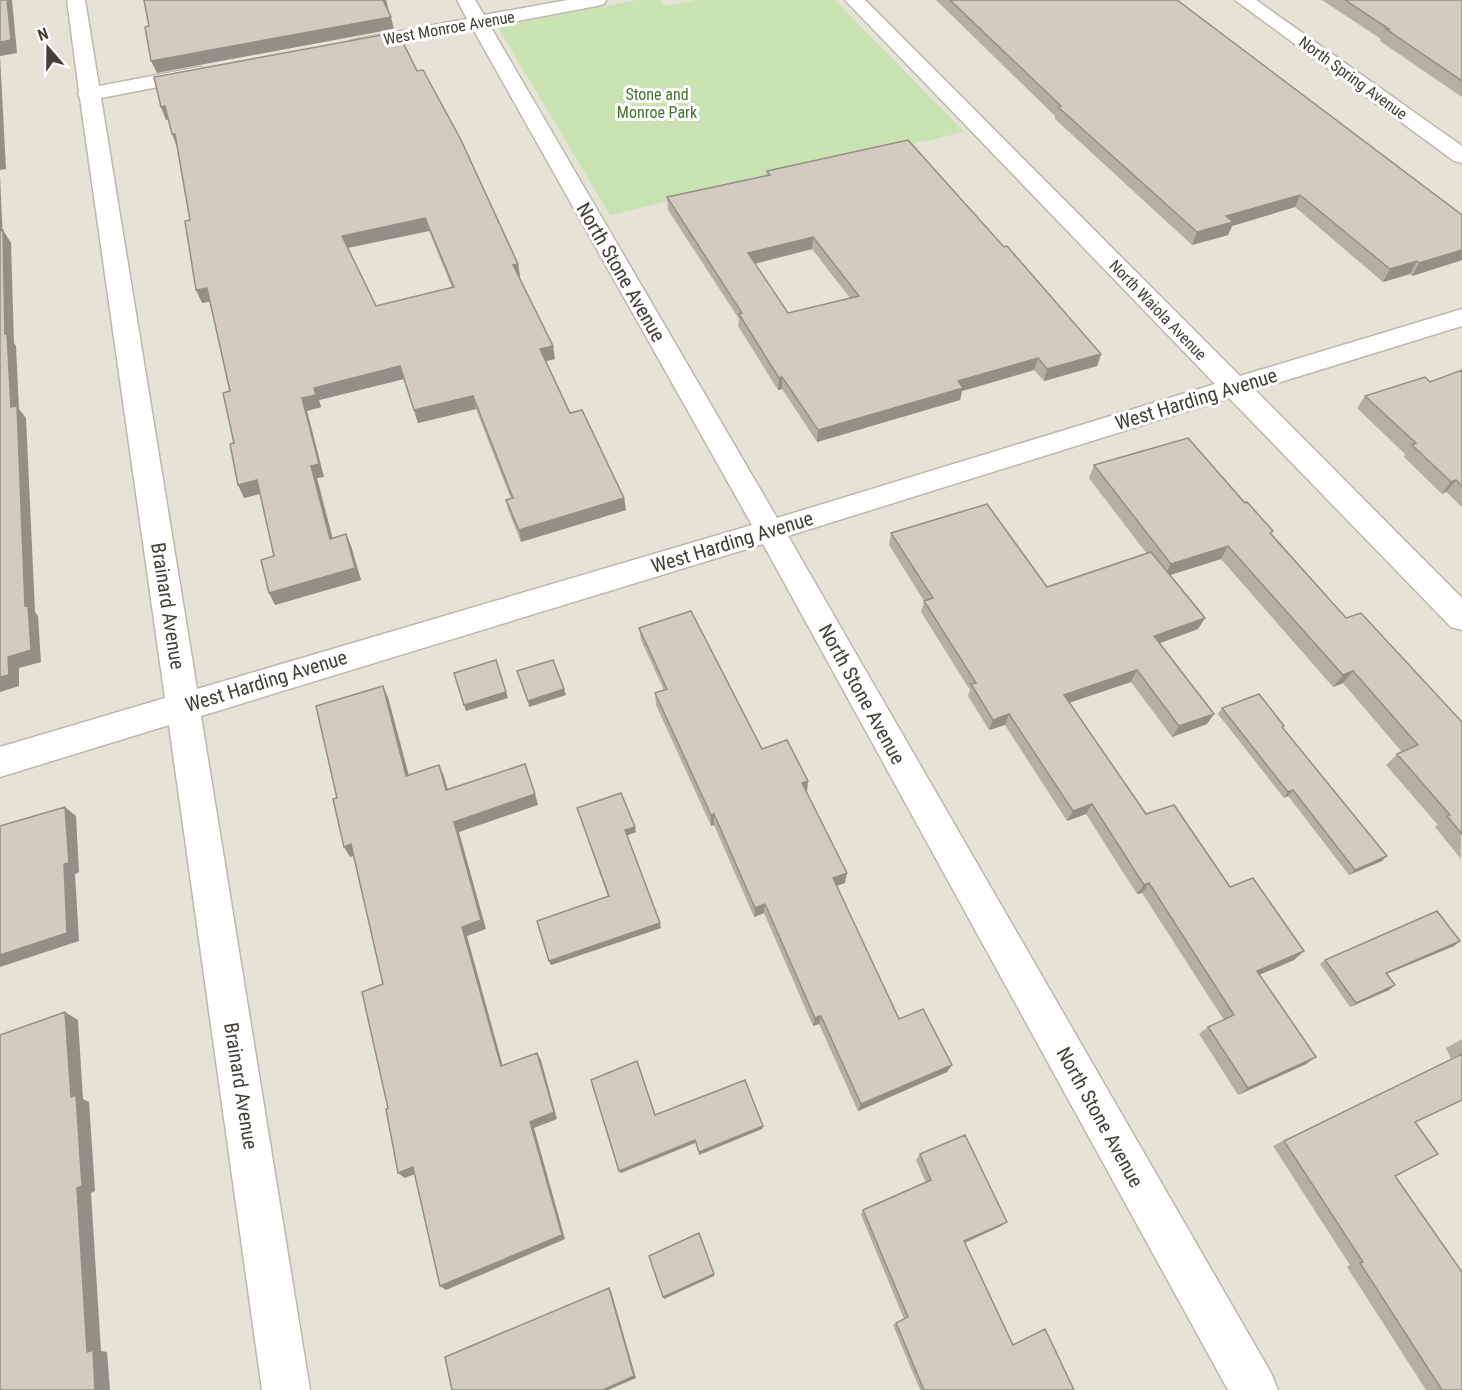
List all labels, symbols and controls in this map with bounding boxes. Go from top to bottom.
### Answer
street label: West Monroe Avenue [382,7,516,49]
north arrow [18,18,78,78]
text: N [35,24,51,45]
street label: North Spring Avenue [1295,32,1411,124]
park label: Stone and Monroe Park [617,85,698,122]
street label: North Stone Avenue [571,198,671,346]
street label: North Waiola Avenue [1105,256,1211,364]
street label: West Harding Avenue [1112,363,1280,435]
street label: West Harding Avenue [648,506,816,578]
street label: Brainard Avenue [146,541,190,671]
street label: North Stone Avenue [814,620,910,768]
street label: West Harding Avenue [182,645,350,717]
street label: Brainard Avenue [219,1021,263,1151]
street label: North Stone Avenue [1052,1043,1148,1191]

